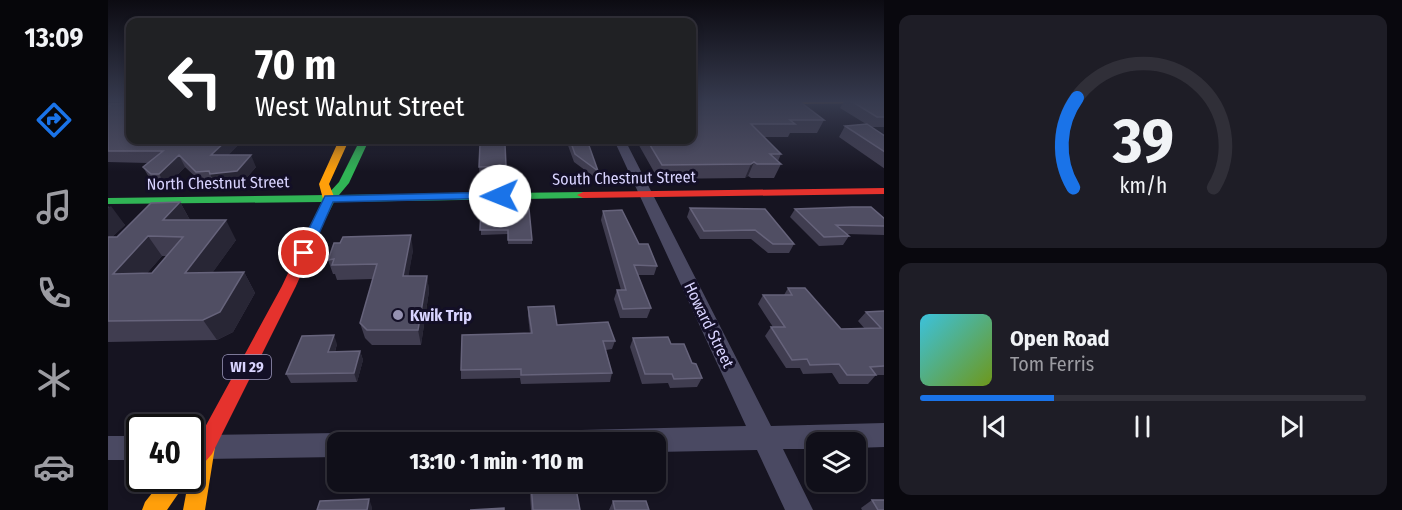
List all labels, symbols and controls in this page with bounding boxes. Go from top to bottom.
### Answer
text: 13:09 [25,22,83,54]
text: 70 m [255,40,336,90]
icon: left [156,42,234,120]
text: West Walnut Street [255,91,464,123]
icon: directions [33,99,75,141]
text: 39 [1111,104,1174,179]
position arrow [468,164,532,228]
street label: South Chestnut Street [552,167,697,189]
street label: North Chestnut Street [147,172,290,194]
text: km/h [1119,174,1167,200]
icon: music [33,186,75,228]
pin [278,227,329,278]
icon: arrive [287,236,320,269]
icon: phone [33,272,75,314]
street label: Howard Street [680,279,738,372]
place label: Kwik Trip [410,306,472,325]
marker: Kwik Trip [391,308,405,322]
text: Open Road [1010,325,1110,352]
text: Tom Ferris [1010,352,1094,376]
road number: WI 29 [223,355,271,379]
icon: climate [33,359,75,401]
icon: previous [978,410,1011,443]
icon: pause [1126,410,1159,443]
icon: next [1275,410,1308,443]
speed limit sign: 40 [126,414,204,492]
map controls [806,432,866,492]
button: layers [806,432,866,492]
icon: car [33,446,75,488]
text: 13:10 · 1 min · 110 m [410,448,583,475]

